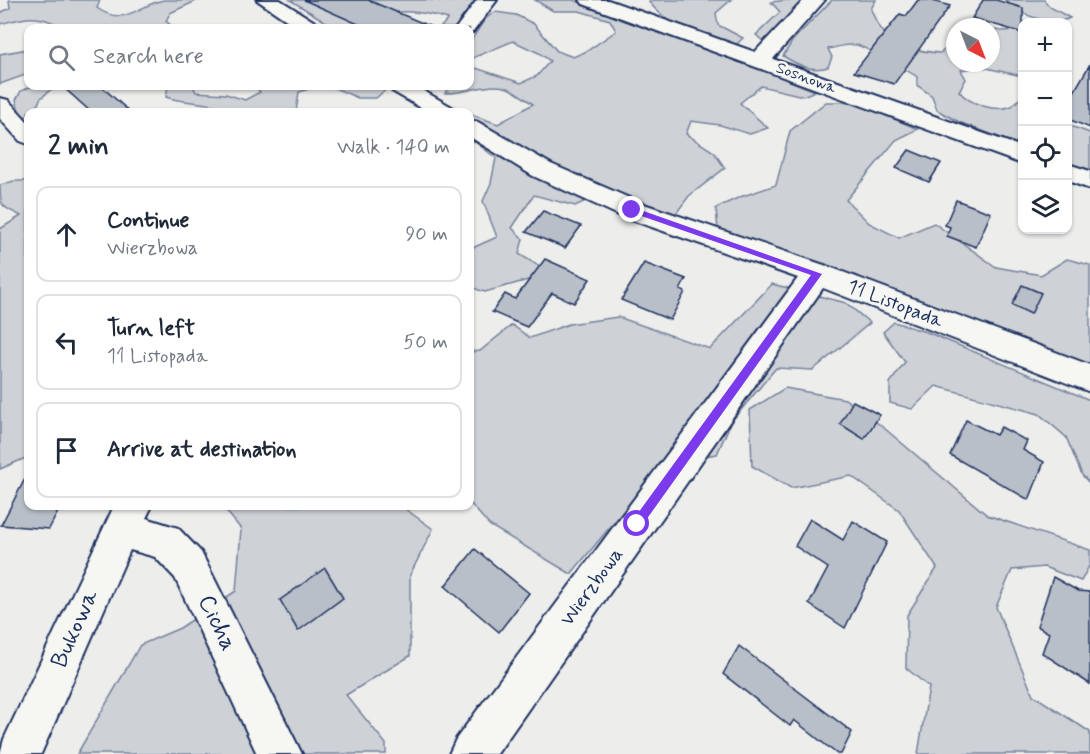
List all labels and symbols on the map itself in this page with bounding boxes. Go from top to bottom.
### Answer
north arrow [946,18,1000,72]
street label: Sosnowa [773,57,839,99]
route end [618,196,644,222]
street label: 11 Listopada [843,273,948,335]
route start [623,510,649,536]
street label: Wierzbowa [554,542,630,632]
street label: Bukowa [44,585,106,673]
street label: Cicha [190,590,244,656]

